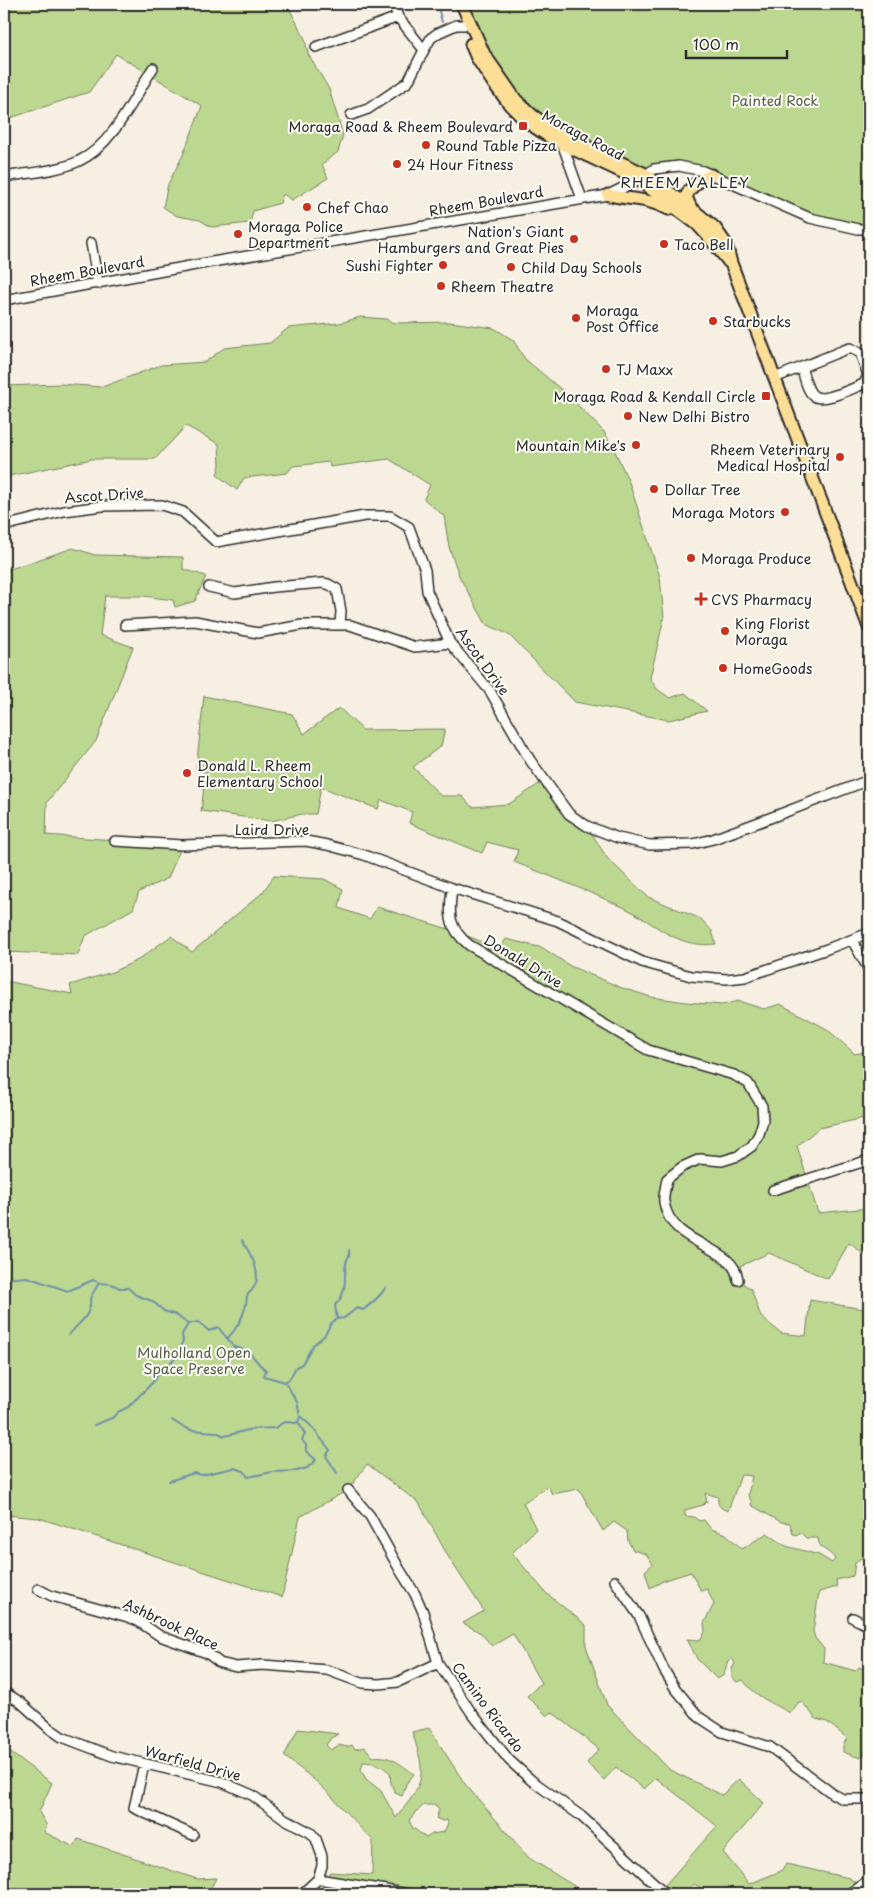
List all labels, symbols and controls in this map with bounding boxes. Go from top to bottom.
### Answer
scale bar [686,28,787,60]
text: 100 m [693,32,739,55]
park label: Painted Rock [732,90,818,111]
street label: Moraga Road [538,105,628,165]
place label: Moraga Road & Rheem Boulevard [289,116,513,137]
marker: Moraga Road & Rheem Boulevard [517,120,529,132]
place label: Round Table Pizza [436,135,557,156]
marker: Round Table Pizza [420,139,432,151]
place label: 24 Hour Fitness [407,154,514,175]
marker: 24 Hour Fitness [391,158,403,170]
district label: RHEEM VALLEY [620,170,750,193]
street label: Rheem Boulevard [427,181,545,221]
place label: Chef Chao [317,197,389,218]
marker: Chef Chao [301,201,313,213]
place label: Moraga Police Department [248,216,343,253]
place label: Nation's Giant Hamburgers and Great Pies [378,221,564,258]
marker: Moraga Police Department [232,228,244,240]
marker: Nation's Giant Hamburgers and Great Pies [568,233,580,245]
place label: Taco Bell [674,234,734,255]
marker: Taco Bell [658,238,670,250]
street label: Rheem Boulevard [28,251,146,291]
place label: Sushi Fighter [345,255,433,276]
place label: Child Day Schools [521,257,642,278]
marker: Sushi Fighter [437,259,449,271]
marker: Child Day Schools [505,261,517,273]
place label: Rheem Theatre [451,276,554,297]
marker: Rheem Theatre [435,280,447,292]
place label: Moraga Post Office [586,300,659,337]
place label: Starbucks [723,311,791,332]
marker: Moraga Post Office [570,312,582,324]
marker: Starbucks [707,315,719,327]
place label: TJ Maxx [616,359,673,380]
marker: TJ Maxx [600,363,612,375]
place label: Moraga Road & Kendall Circle [553,386,756,407]
marker: Moraga Road & Kendall Circle [760,390,772,402]
place label: New Delhi Bistro [638,406,750,427]
marker: New Delhi Bistro [622,410,634,422]
place label: Mountain Mike's [516,435,626,456]
marker: Mountain Mike's [630,439,642,451]
place label: Rheem Veterinary Medical Hospital [710,439,830,476]
marker: Rheem Veterinary Medical Hospital [834,451,846,463]
place label: Dollar Tree [664,479,741,500]
street label: Ascot Drive [64,482,144,508]
marker: Dollar Tree [648,483,660,495]
place label: Moraga Motors [671,502,775,523]
marker: Moraga Motors [779,506,791,518]
place label: Moraga Produce [701,548,812,569]
marker: Moraga Produce [685,552,697,564]
place label: CVS Pharmacy [711,589,812,610]
marker: CVS Pharmacy [695,593,707,605]
place label: King Florist Moraga [735,613,810,650]
street label: Ascot Drive [451,623,515,699]
marker: King Florist Moraga [719,625,731,637]
place label: HomeGoods [733,658,812,679]
marker: HomeGoods [717,662,729,674]
place label: Donald L. Rheem Elementary School [197,755,323,792]
marker: Donald L. Rheem Elementary School [181,767,193,779]
street label: Laird Drive [235,819,309,840]
street label: Donald Drive [480,929,566,993]
park label: Mulholland Open Space Preserve [137,1342,251,1379]
street label: Ashbrook Place [120,1593,222,1655]
street label: Camino Ricardo [447,1658,529,1757]
street label: Warfield Drive [143,1740,243,1786]

